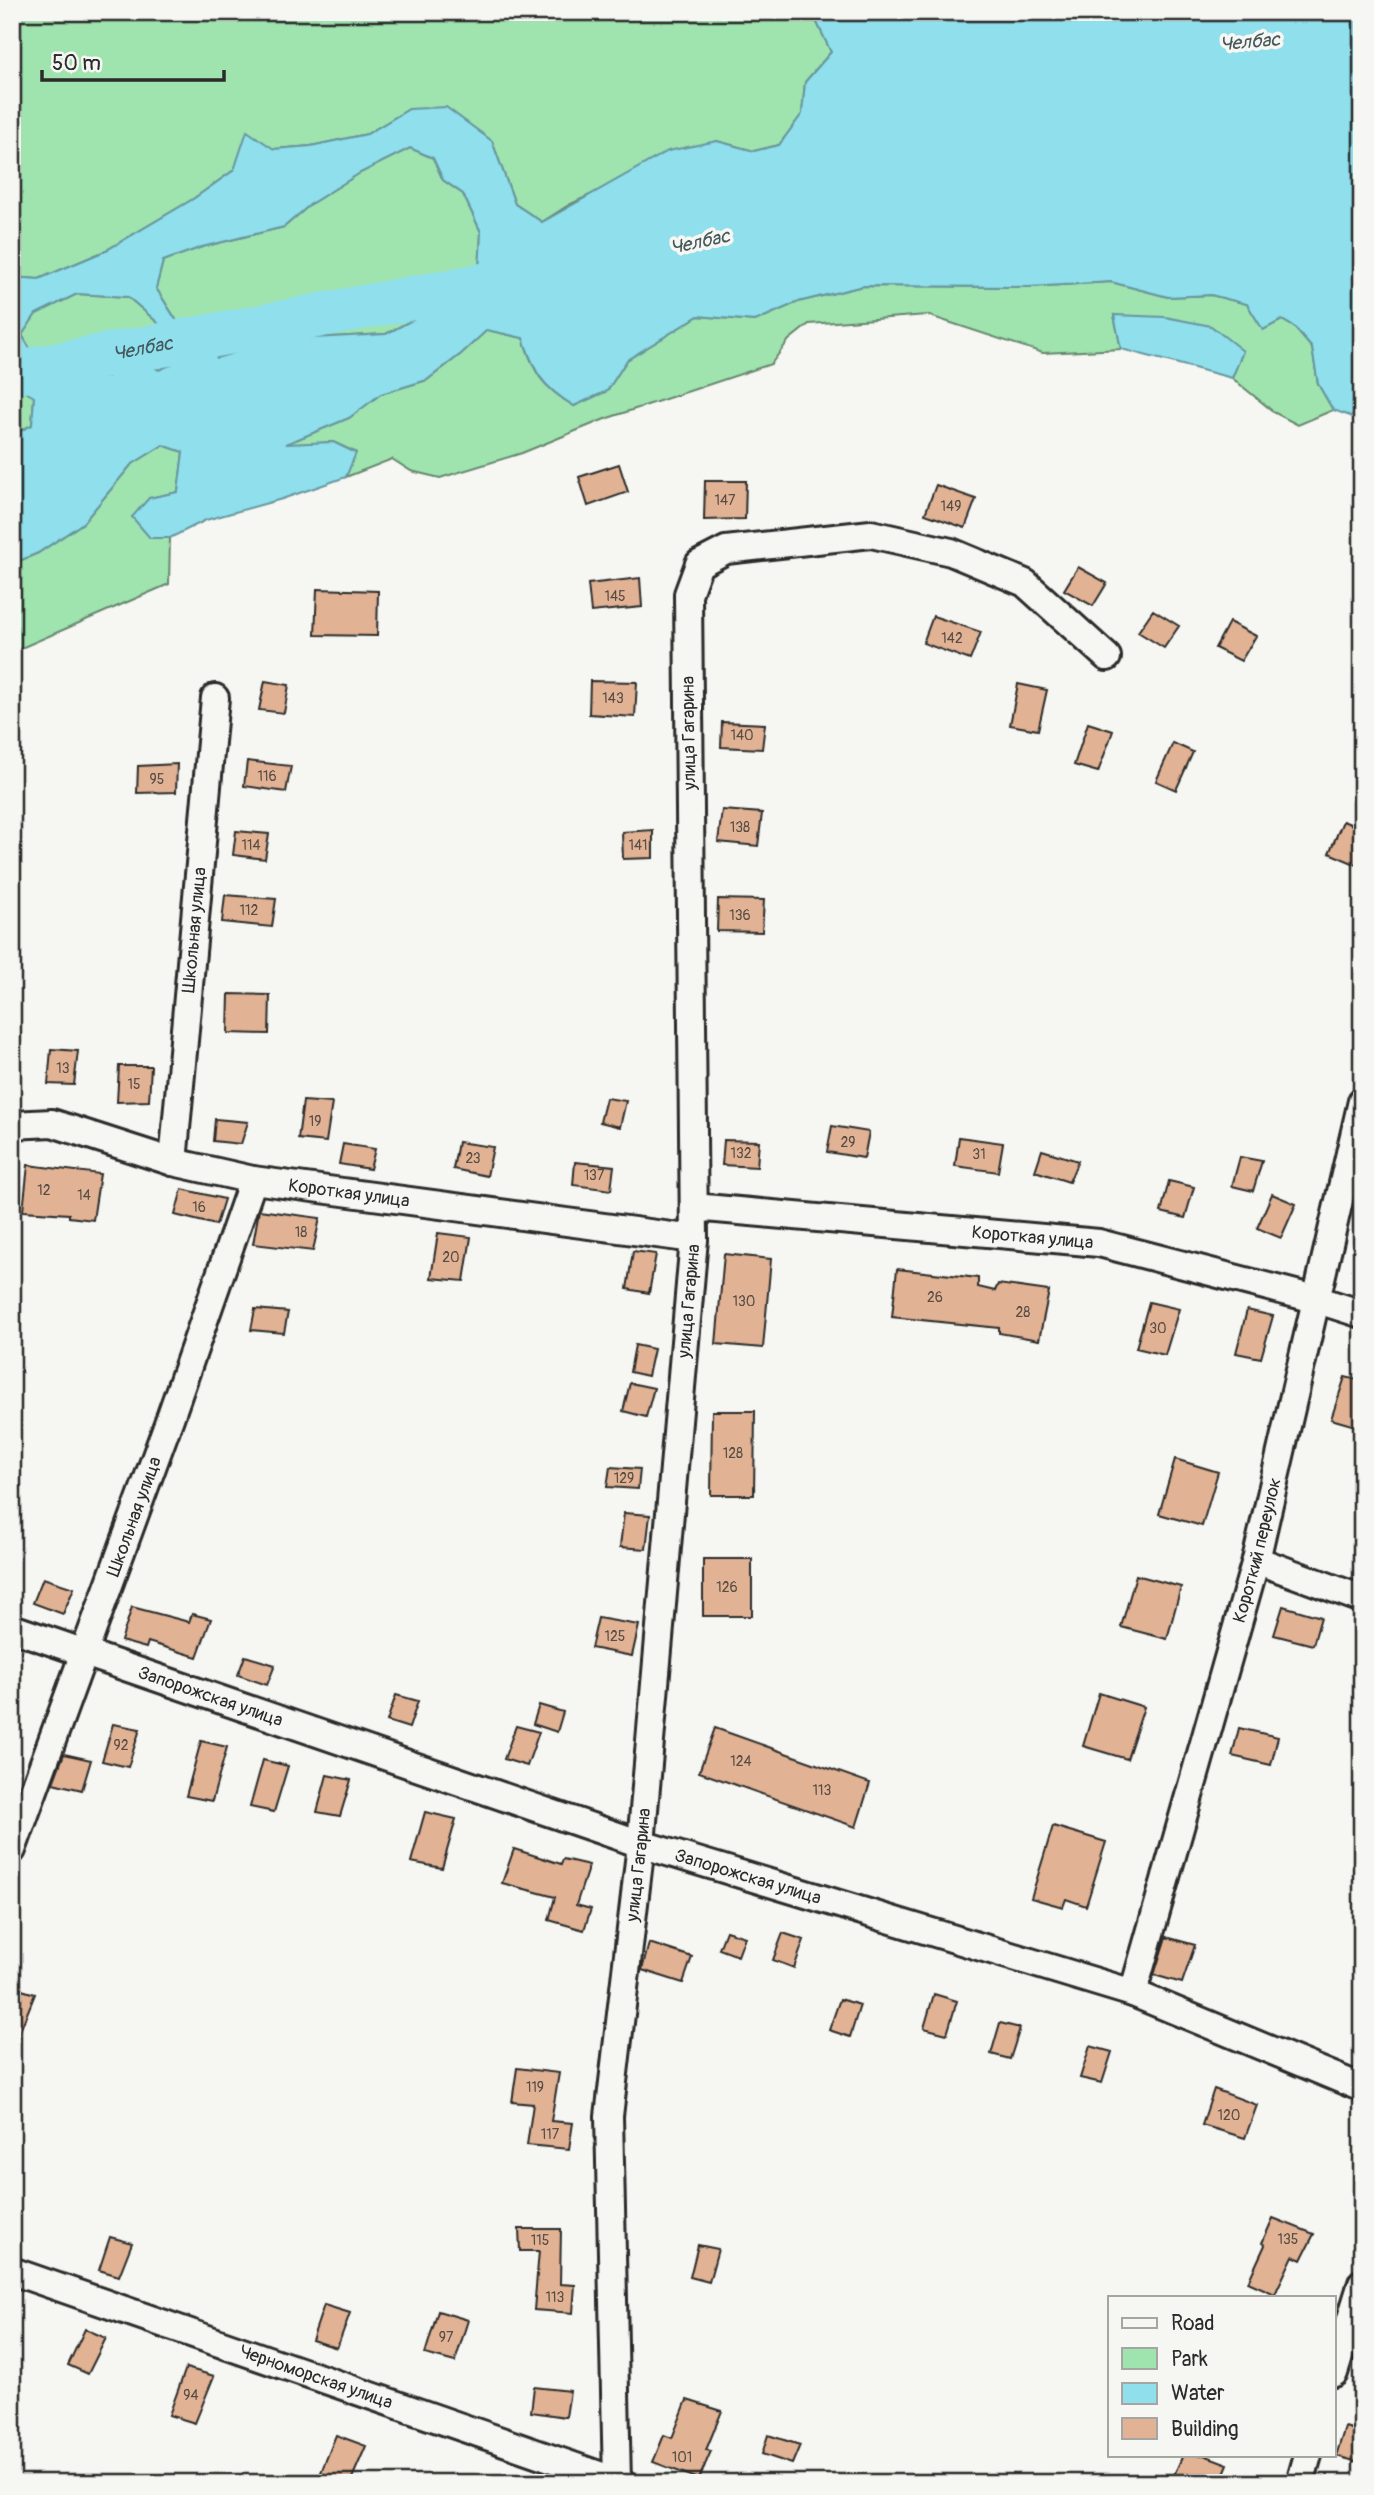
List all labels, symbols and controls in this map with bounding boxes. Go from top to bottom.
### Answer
water label: Челбас [1219,27,1282,57]
scale bar [42,38,224,82]
text: 50 m [52,50,101,77]
water label: Челбас [668,224,733,260]
water label: Челбас [111,331,176,366]
house number: 147 [715,492,736,509]
house number: 149 [941,498,961,515]
house number: 145 [604,588,626,605]
house number: 142 [941,630,963,647]
street label: улица Гагарина [677,676,702,791]
house number: 143 [602,690,624,707]
house number: 140 [730,727,754,744]
house number: 116 [257,768,277,785]
house number: 95 [150,771,164,788]
house number: 138 [730,819,750,836]
house number: 114 [241,837,261,854]
house number: 141 [628,837,648,854]
street label: Школьная улица [177,866,211,994]
house number: 112 [240,902,259,919]
house number: 136 [729,907,751,924]
house number: 13 [56,1060,70,1077]
house number: 15 [127,1076,141,1093]
house number: 19 [309,1113,321,1130]
house number: 29 [840,1134,856,1151]
house number: 132 [730,1145,752,1162]
house number: 31 [972,1146,986,1163]
house number: 23 [465,1150,481,1167]
house number: 137 [584,1167,605,1184]
street label: Короткая улица [287,1173,411,1212]
house number: 12 [37,1182,51,1199]
house number: 14 [77,1187,91,1204]
house number: 16 [192,1199,206,1216]
street label: Короткая улица [971,1220,1095,1254]
house number: 18 [295,1224,307,1241]
street label: улица Гагарина [672,1243,705,1360]
house number: 20 [442,1249,460,1266]
house number: 26 [927,1289,943,1306]
house number: 130 [733,1293,755,1310]
house number: 28 [1016,1304,1030,1321]
house number: 30 [1149,1320,1167,1337]
house number: 128 [723,1445,743,1462]
street label: Школьная улица [101,1453,166,1580]
house number: 129 [614,1470,634,1487]
street label: Короткий переулок [1227,1475,1286,1625]
house number: 126 [716,1579,738,1596]
house number: 125 [605,1628,625,1645]
street label: Запорожская улица [135,1661,286,1732]
house number: 92 [113,1737,129,1754]
house number: 124 [730,1753,752,1770]
house number: 113 [813,1782,832,1799]
street label: улица Гагарина [620,1807,656,1924]
street label: Запорожская улица [672,1843,824,1909]
house number: 119 [526,2079,544,2096]
house number: 120 [1218,2107,1240,2124]
house number: 117 [541,2126,560,2143]
house number: 135 [1278,2231,1298,2248]
house number: 115 [531,2232,549,2249]
house number: 113 [546,2289,565,2306]
legend [1108,2296,1336,2456]
text: Road [1171,2310,1215,2337]
house number: 97 [439,2329,454,2346]
street label: Черноморская улица [236,2339,396,2414]
text: Park [1171,2346,1208,2373]
text: Water [1171,2380,1225,2407]
house number: 94 [183,2387,199,2404]
text: Building [1171,2416,1238,2443]
house number: 101 [672,2449,692,2466]

